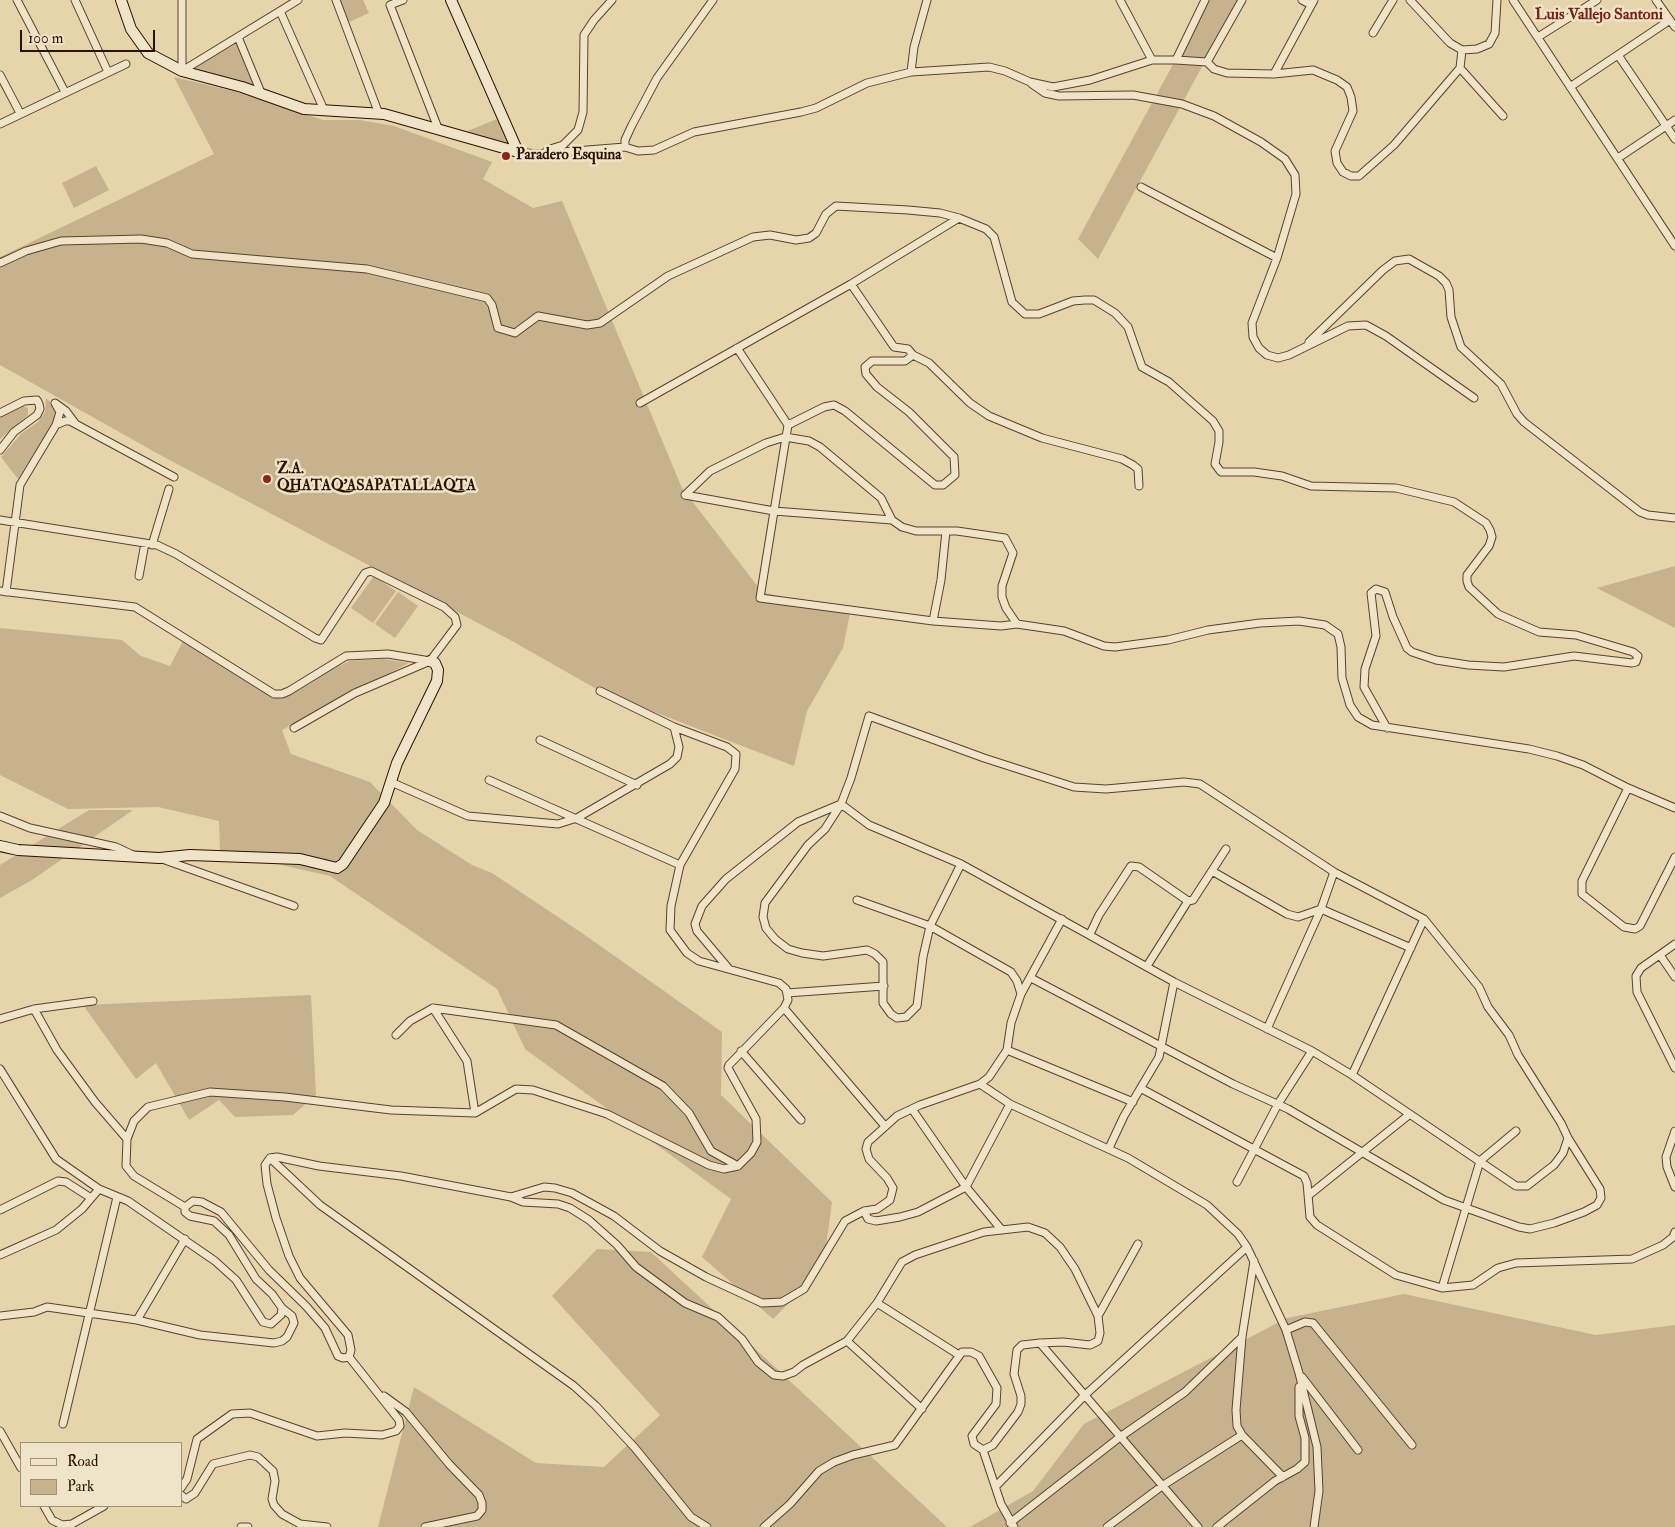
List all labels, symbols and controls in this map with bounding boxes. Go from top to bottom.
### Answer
district label: Luis Vallejo Santoni [1535,6,1663,26]
scale bar [22,20,158,52]
text: 100 m [28,29,63,48]
place label: Paradero Esquina [516,147,621,165]
marker: Paradero Esquina [500,150,512,162]
place label: Z.A. QHATAQ'ASAPATALLAQTA [277,461,476,496]
marker: Z.A. QHATAQ'ASAPATALLAQTA [261,473,273,485]
legend [20,1442,182,1507]
text: Road [67,1452,98,1471]
text: Park [67,1477,94,1496]

